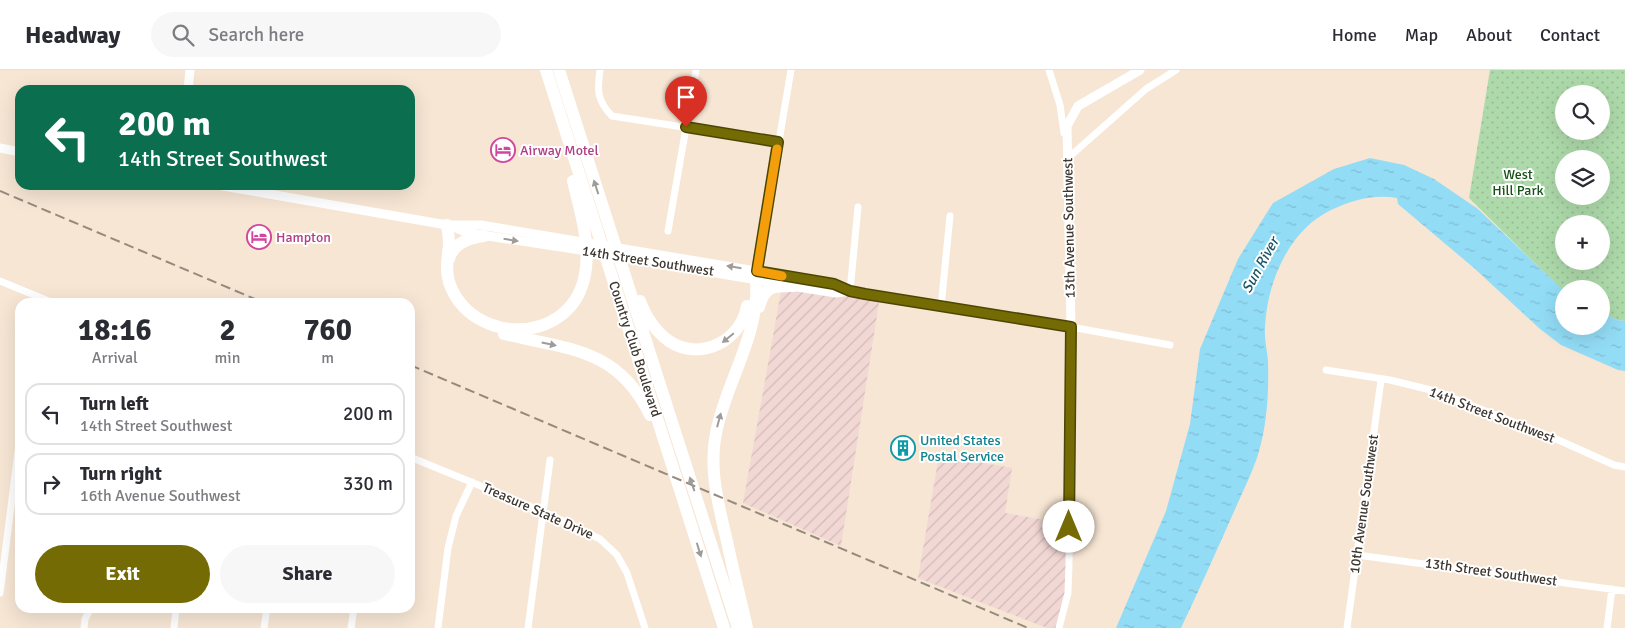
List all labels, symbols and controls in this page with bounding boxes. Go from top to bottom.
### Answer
search box [151,12,501,57]
text: Headway [25,20,121,50]
icon: search [169,21,197,49]
text: Search here [209,23,304,47]
text: Home [1332,24,1377,46]
text: Map [1405,24,1438,46]
text: About [1466,24,1512,46]
text: Contact [1540,24,1600,46]
pin [665,76,707,127]
icon: arrive [672,83,700,111]
map controls [1555,85,1610,335]
button: search [1555,85,1610,140]
text: 200 m [118,102,211,145]
icon: left [35,105,100,170]
hotel icon: Airway Motel [490,137,516,163]
place label: Airway Motel [520,142,599,159]
text: 14th Street Southwest [118,145,327,172]
button: layers [1555,150,1610,205]
street label: 13th Avenue Southwest [1059,157,1079,298]
park label: West Hill Park [1492,166,1544,199]
one-way arrow [591,179,599,194]
button: + [1555,215,1610,270]
hotel icon: Hampton [246,224,272,250]
place label: Hampton [276,229,331,246]
water label: Sun River [1237,232,1284,296]
one-way arrow [504,236,520,244]
street label: 14th Street Southwest [581,242,715,280]
one-way arrow [726,263,742,271]
street label: Country Club Boulevard [605,279,665,419]
button: − [1555,280,1610,335]
text: 18:16 [78,312,152,349]
text: 2 [219,312,236,349]
text: 760 [303,312,352,349]
one-way arrow [722,332,735,343]
one-way arrow [541,340,556,348]
text: Arrival [92,348,138,368]
text: min [215,348,240,368]
text: m [321,348,334,368]
street label: 14th Street Southwest [1427,383,1557,447]
text: Turn left [80,392,149,416]
icon: left [37,400,65,428]
text: 200 m [343,402,393,426]
one-way arrow [715,412,723,427]
text: 14th Street Southwest [80,416,232,436]
place label: United States Postal Service [920,432,1004,465]
street label: 10th Avenue Southwest [1346,433,1382,575]
building icon: United States Postal Service [890,435,916,461]
text: Turn right [80,462,162,486]
icon: right [37,470,65,498]
text: 330 m [343,472,393,496]
one-way arrow [688,476,695,491]
street label: Treasure State Drive [480,479,596,543]
text: 16th Avenue Southwest [80,486,241,506]
position arrow [1042,500,1094,552]
one-way arrow [696,543,704,558]
button: Exit [35,545,210,603]
button: Share [220,545,395,603]
street label: 13th Street Southwest [1424,554,1558,590]

